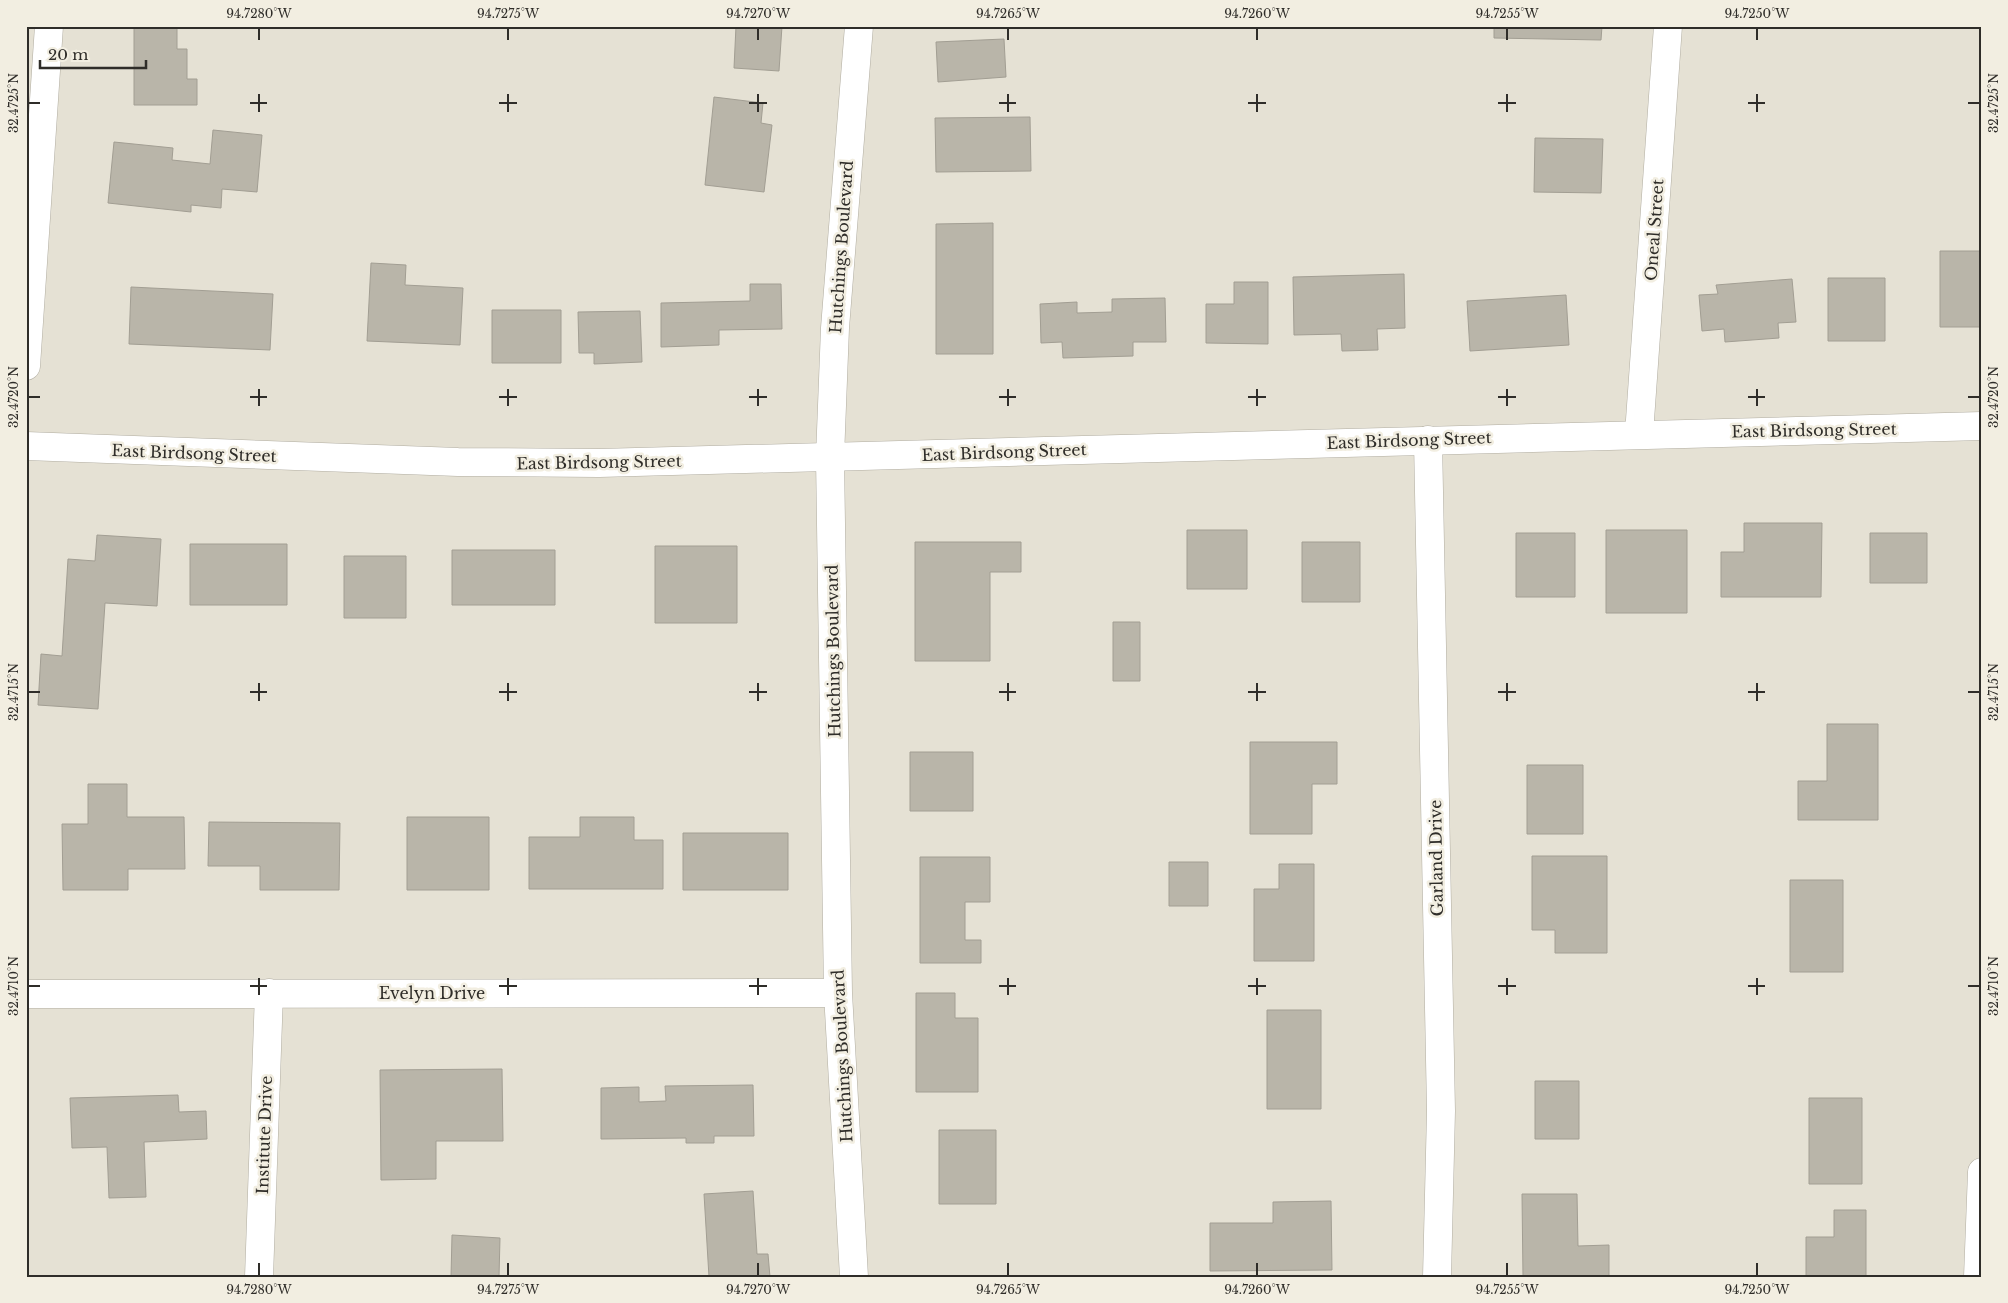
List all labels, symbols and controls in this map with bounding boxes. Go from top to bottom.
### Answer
text: 94.7280°W [226,6,293,21]
text: 94.7275°W [477,6,540,21]
text: 94.7270°W [726,6,791,21]
text: 94.7265°W [976,6,1041,21]
text: 94.7260°W [1224,6,1291,21]
text: 94.7255°W [1475,6,1539,21]
text: 94.7250°W [1725,6,1790,21]
scale bar [40,38,146,70]
text: 20 m [48,45,88,64]
text: 32.4725°N [6,73,21,133]
text: 32.4725°N [1986,73,2001,133]
street label: Hutchings Boulevard [825,160,857,334]
street label: Oneal Street [1640,178,1668,282]
text: 32.4720°N [6,366,21,428]
text: 32.4720°N [1986,366,2001,428]
street label: East Birdsong Street [1731,419,1897,441]
street label: East Birdsong Street [1326,427,1492,453]
street label: East Birdsong Street [921,439,1087,465]
street label: East Birdsong Street [111,440,277,466]
street label: East Birdsong Street [516,451,682,473]
street label: Hutchings Boulevard [821,564,845,738]
text: 32.4715°N [6,663,21,721]
text: 32.4715°N [1986,663,2001,721]
street label: Garland Drive [1425,800,1447,916]
text: 32.4710°N [6,956,21,1016]
text: 32.4710°N [1986,956,2001,1016]
street label: Hutchings Boulevard [827,969,857,1143]
street label: Evelyn Drive [379,983,485,1003]
street label: Institute Drive [252,1075,276,1195]
text: 94.7280°W [226,1282,293,1297]
text: 94.7275°W [477,1282,540,1297]
text: 94.7270°W [726,1282,791,1297]
text: 94.7265°W [976,1282,1041,1297]
text: 94.7260°W [1224,1282,1291,1297]
text: 94.7255°W [1475,1282,1539,1297]
text: 94.7250°W [1725,1282,1790,1297]

